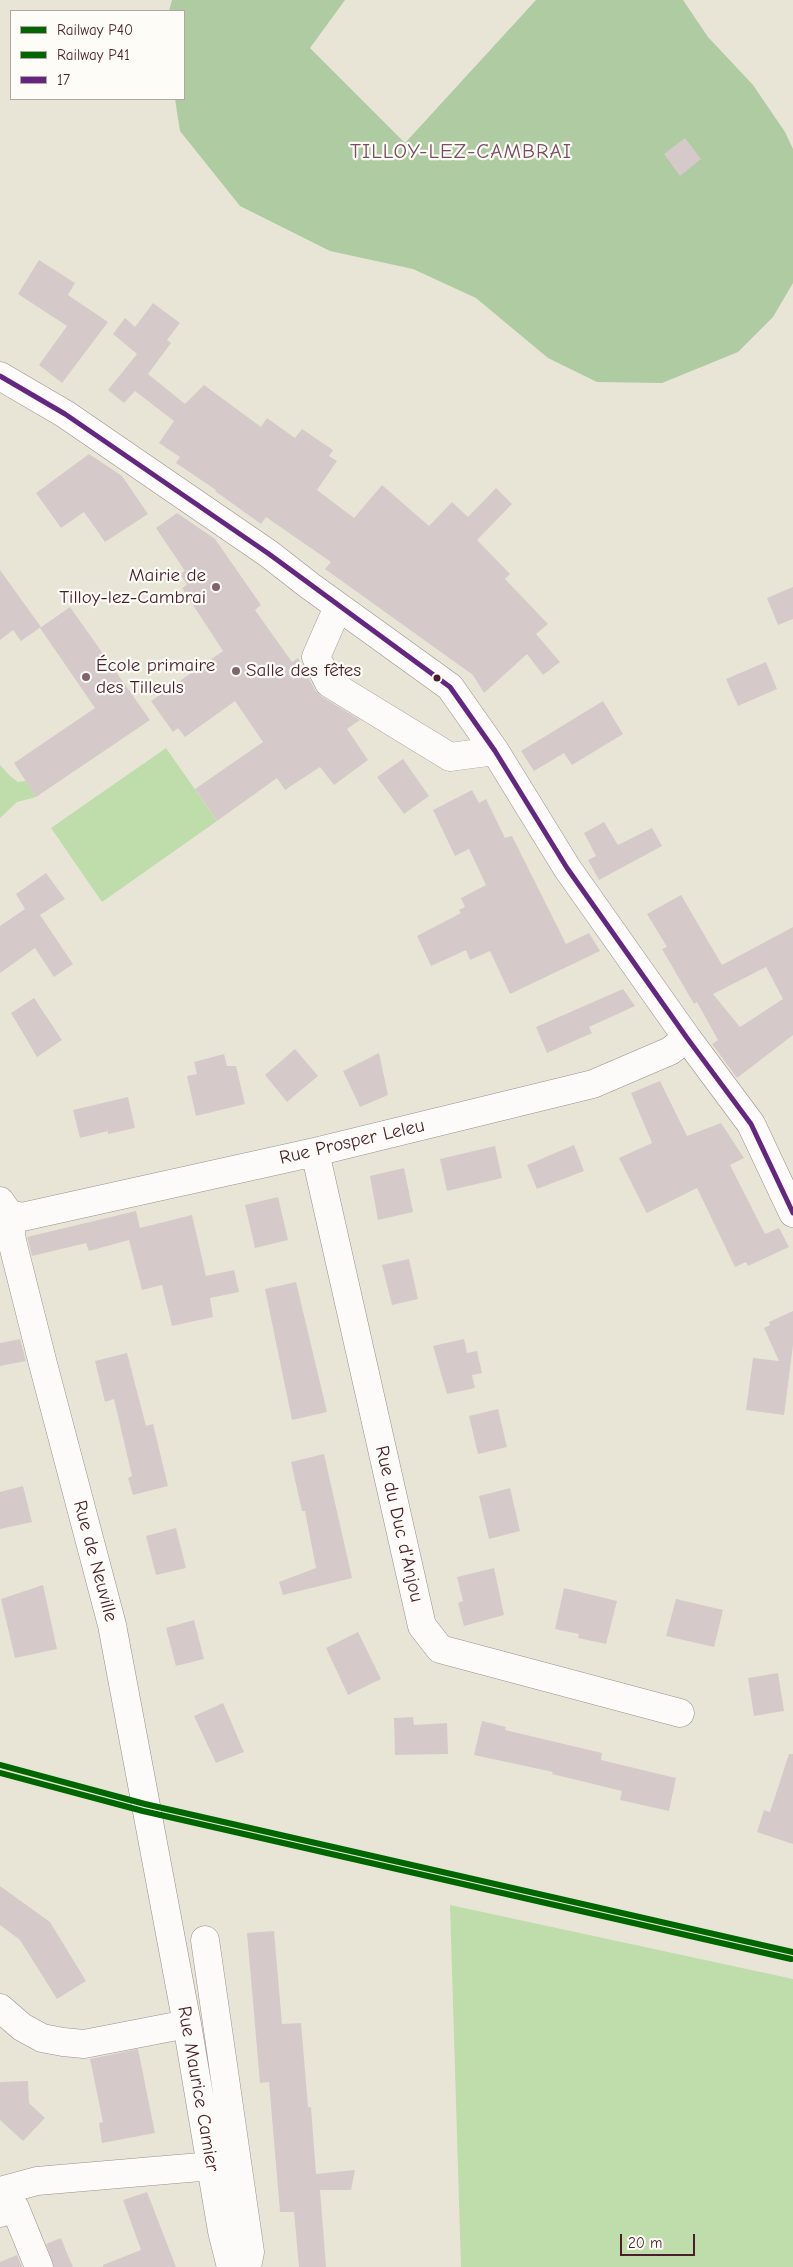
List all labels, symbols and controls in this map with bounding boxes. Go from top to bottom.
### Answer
legend [10,10,185,100]
text: Railway P40 [57,21,133,39]
text: Railway P41 [57,46,130,64]
text: 17 [57,71,70,89]
district label: TILLOY-LEZ-CAMBRAI [348,139,574,165]
place label: Mairie de Tilloy-lez-Cambrai [59,565,206,609]
marker: Mairie de Tilloy-lez-Cambrai [210,581,222,593]
place label: École primaire des Tilleuls [96,655,215,699]
place label: Salle des fêtes [246,660,361,682]
marker: Salle des fêtes [230,665,242,677]
marker: École primaire des Tilleuls [80,671,92,683]
unlabelled marker [432,673,442,683]
street label: Rue Prosper Leleu [277,1114,427,1170]
street label: Rue du Duc d'Anjou [370,1444,428,1604]
street label: Rue de Neuville [68,1498,122,1624]
street label: Rue Maurice Camier [172,2004,224,2174]
scale bar [623,2224,698,2256]
text: 20 m [628,2234,662,2252]

